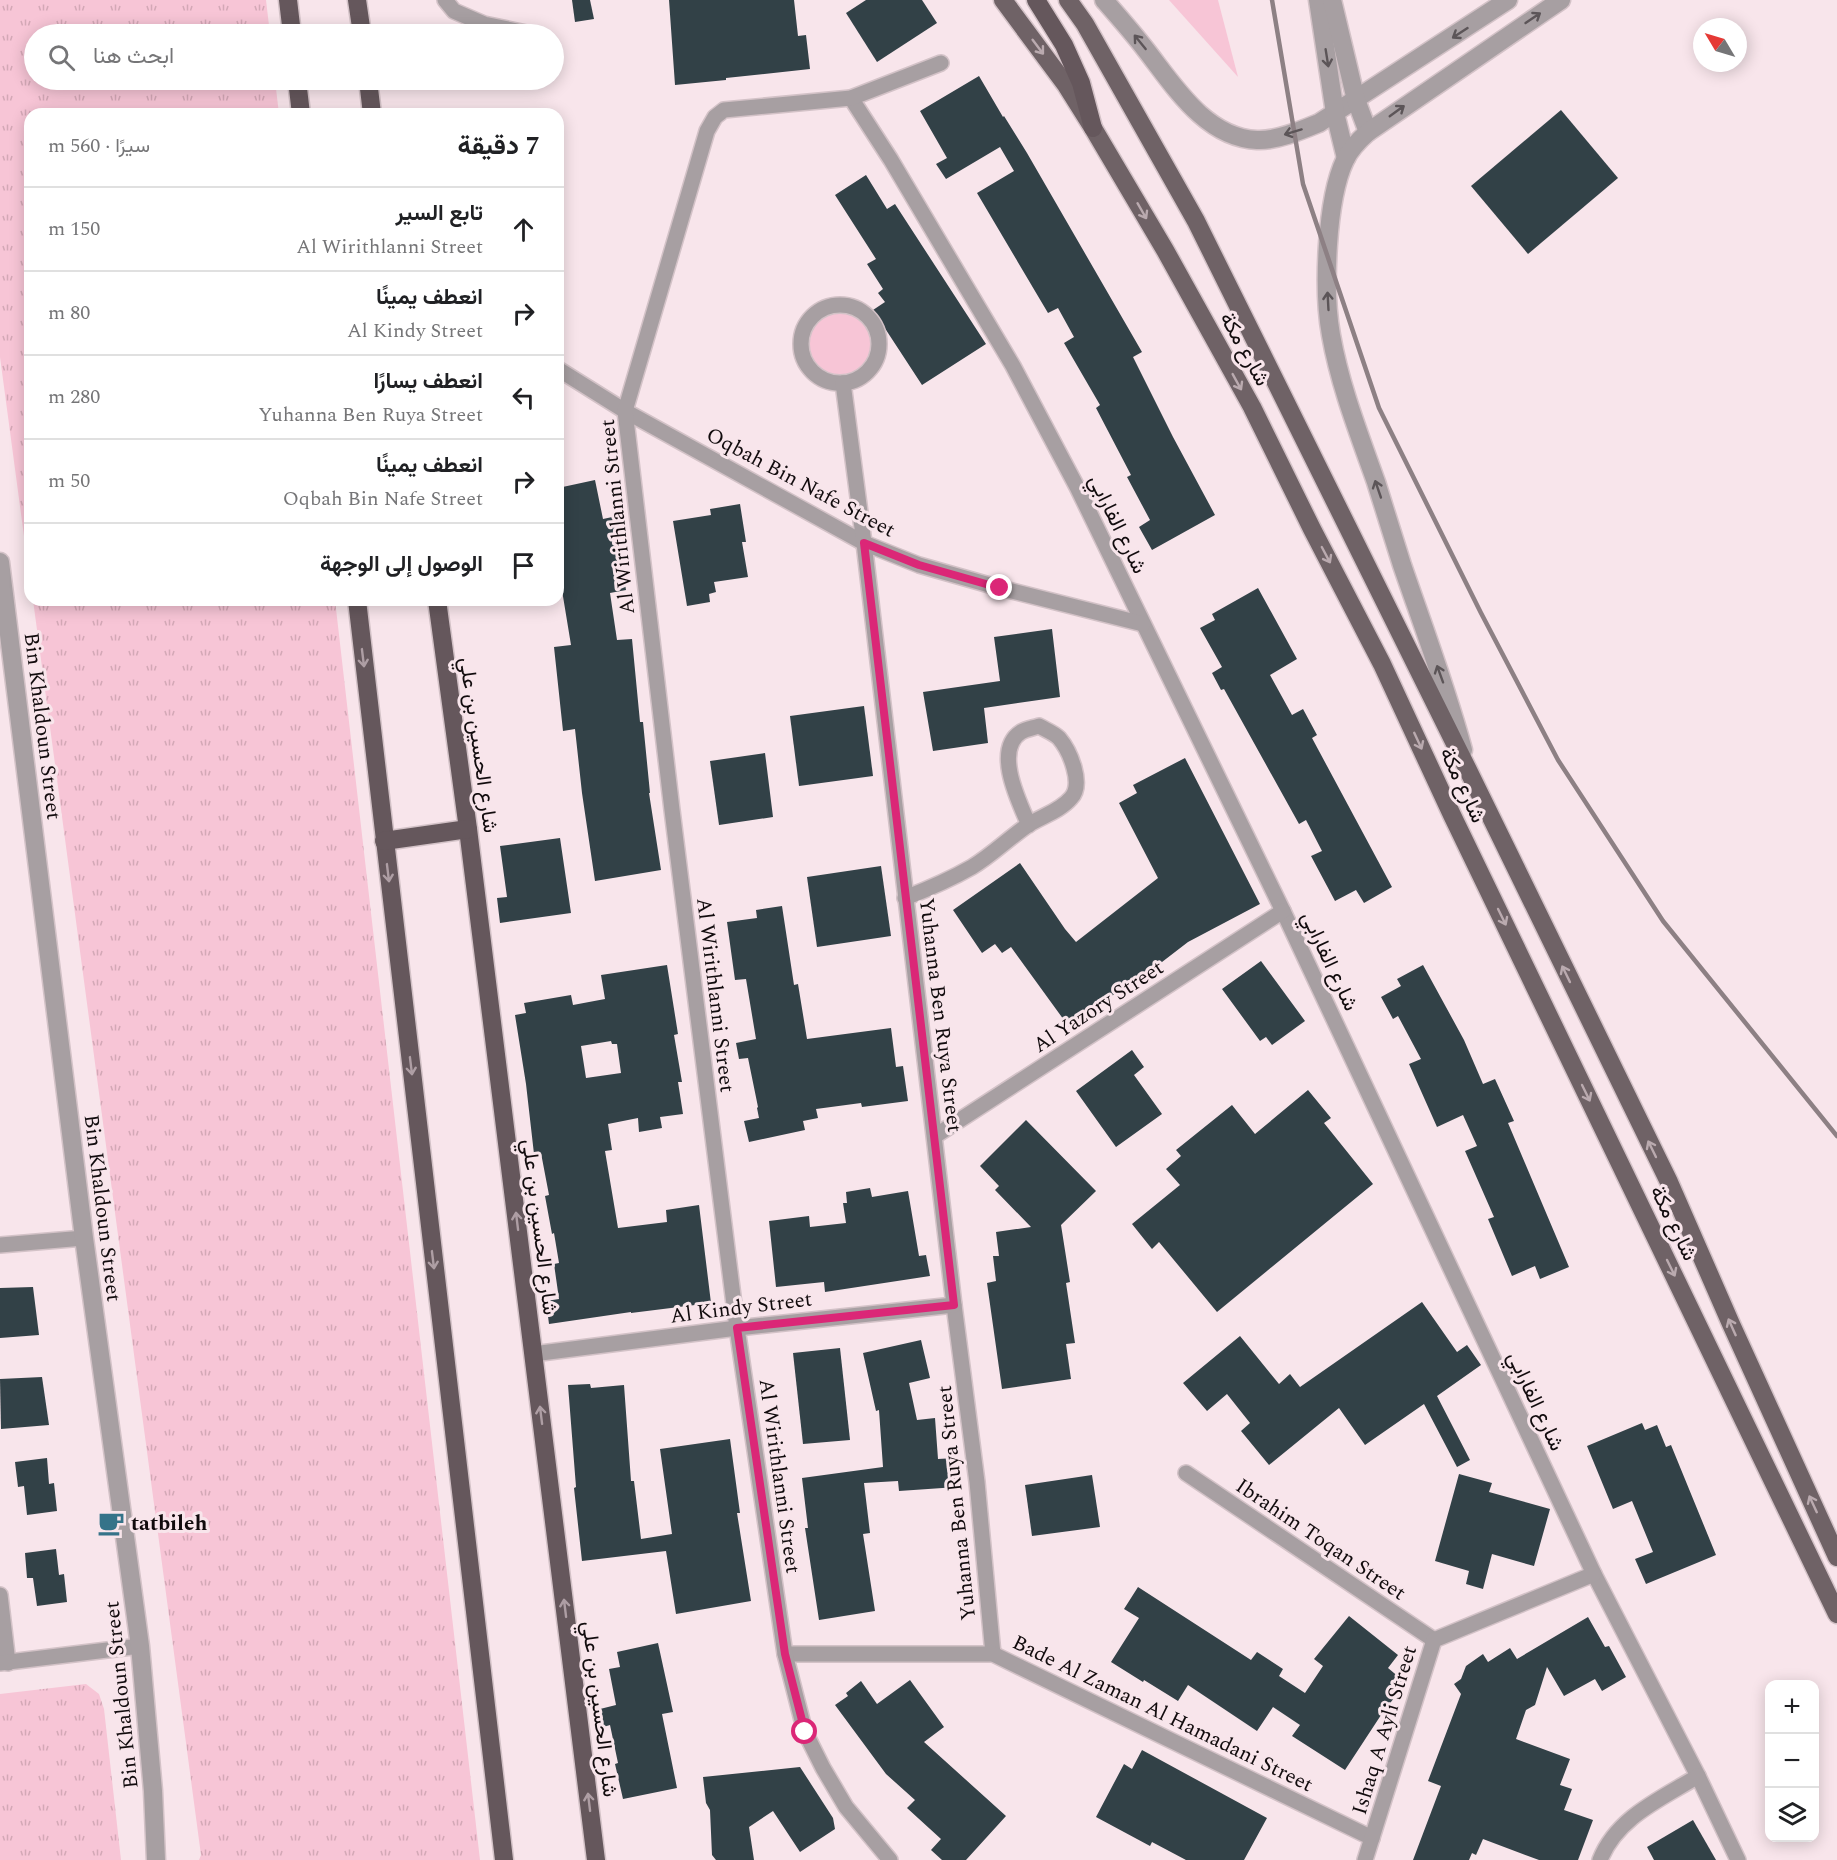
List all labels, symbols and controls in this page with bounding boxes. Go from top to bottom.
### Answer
one-way arrow [1525,12,1541,24]
north arrow [1693,18,1747,72]
search box [24,24,564,90]
one-way arrow [1452,27,1469,39]
one-way arrow [1133,34,1146,50]
one-way arrow [1032,38,1044,54]
text: ابحث هنا [93,40,174,73]
icon: search [45,41,78,74]
one-way arrow [1321,47,1332,67]
one-way arrow [1389,105,1405,117]
text: 7 دقيقة [458,126,540,166]
one-way arrow [1284,127,1303,138]
text: سيرًا · 560 m [48,131,150,161]
text: تابع السير [395,197,483,230]
one-way arrow [1137,202,1149,219]
icon: ahead [507,213,540,246]
text: 150 m [48,214,100,244]
text: Al Wirithlanni Street [296,232,483,262]
text: انعطف يمينًا [376,281,483,314]
one-way arrow [1323,292,1334,312]
icon: right [507,297,540,330]
text: 80 m [48,298,90,328]
street label: شارع مكة [1211,307,1278,392]
text: Al Kindy Street [347,316,483,346]
text: انعطف يسارًا [373,365,483,398]
one-way arrow [1232,372,1243,390]
icon: left [507,381,540,414]
text: 280 m [48,382,100,412]
text: Yuhanna Ben Ruya Street [258,400,483,430]
street label: Al Wirithlanni Street [592,418,644,616]
street label: Oqbah Bin Nafe Street [700,419,901,546]
text: انعطف يمينًا [376,449,483,482]
icon: right [507,465,540,498]
text: 50 m [48,466,90,496]
street label: شارع الفارابي [1079,469,1155,579]
one-way arrow [1372,480,1383,499]
text: Oqbah Bin Nafe Street [283,484,483,514]
one-way arrow [1321,546,1332,564]
text: الوصول إلى الوجهة [320,548,483,581]
icon: arrive [507,549,540,582]
route end [986,574,1012,600]
street label: Bin Khaldoun Street [15,631,69,822]
one-way arrow [358,648,369,668]
street label: شارع الحسين بن علي [450,655,506,835]
one-way arrow [1433,665,1444,684]
one-way arrow [1413,732,1424,750]
street label: شارع مكة [1431,742,1494,829]
one-way arrow [383,862,394,882]
street label: Al Wirithlanni Street [687,896,743,1094]
street label: Yuhanna Ben Ruya Street [910,896,970,1134]
street label: شارع الفارابي [1292,906,1366,1017]
one-way arrow [1496,907,1508,925]
street label: Al Yazory Street [1027,952,1170,1061]
one-way arrow [1560,965,1571,983]
one-way arrow [406,1056,417,1076]
one-way arrow [1581,1083,1593,1101]
street label: Bin Khaldoun Street [75,1113,129,1304]
street label: شارع الحسين بن علي [512,1137,566,1317]
one-way arrow [1646,1140,1658,1158]
street label: شارع مكة [1641,1180,1705,1267]
one-way arrow [511,1212,522,1232]
one-way arrow [428,1250,439,1269]
one-way arrow [1665,1259,1677,1277]
street label: Al Kindy Street [668,1283,814,1333]
one-way arrow [1725,1318,1737,1336]
street label: شارع الفارابي [1498,1346,1572,1457]
street label: Al Wirithlanni Street [750,1377,809,1576]
street label: Yuhanna Ben Ruya Street [929,1384,985,1622]
one-way arrow [535,1406,546,1425]
street label: Ibrahim Toqan Street [1229,1471,1412,1609]
one-way arrow [1806,1495,1817,1513]
cafe icon: tatbileh [96,1508,126,1538]
place label: tatbileh [131,1508,207,1540]
one-way arrow [559,1599,570,1619]
street label: Bin Khaldoun Street [96,1600,148,1790]
street label: شارع الحسين بن علي [572,1619,626,1799]
street label: Bade Al Zaman Al Hamadani Street [1007,1627,1318,1801]
street label: Ishaq A Ayli Street [1344,1642,1426,1819]
map controls [1765,1680,1819,1842]
button: + [1765,1680,1819,1734]
route start [791,1718,817,1744]
button: − [1765,1734,1819,1788]
button: layers [1765,1788,1819,1842]
one-way arrow [583,1793,594,1812]

